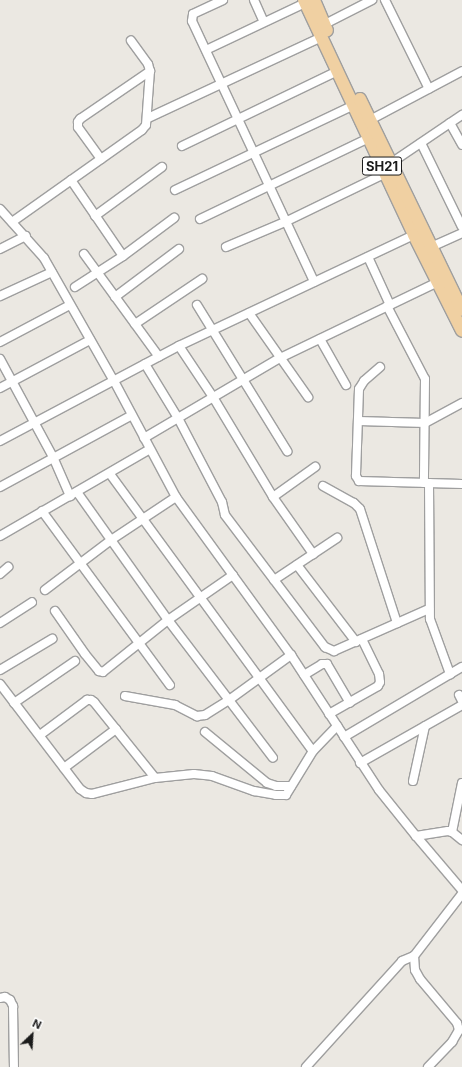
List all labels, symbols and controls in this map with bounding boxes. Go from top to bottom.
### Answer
road number: SH21 [361,155,403,177]
north arrow [12,1015,52,1055]
text: N [30,1016,44,1032]

